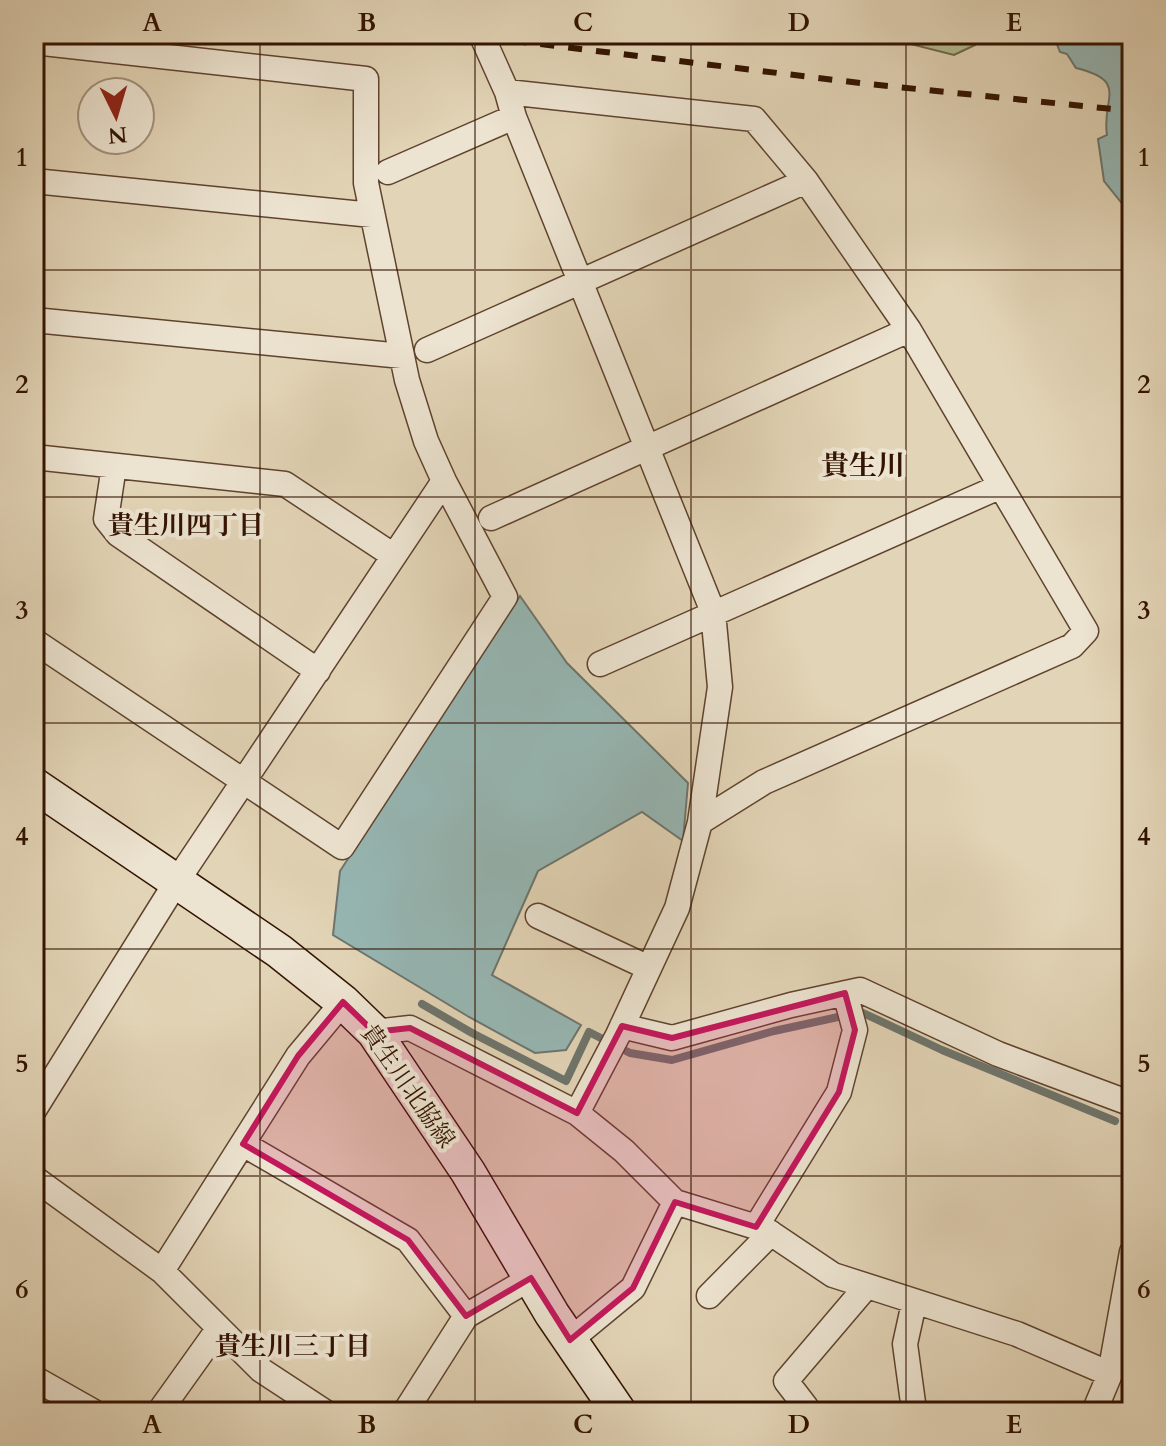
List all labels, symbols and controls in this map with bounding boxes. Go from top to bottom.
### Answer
text: A [142,5,162,40]
text: B [358,5,376,40]
text: C [573,5,593,40]
text: D [788,5,810,40]
text: E [1006,5,1022,40]
north arrow [76,76,156,156]
text: N [107,119,128,151]
text: 1 [15,140,29,175]
text: 1 [1137,140,1151,175]
text: 2 [15,367,29,402]
text: 2 [1137,367,1151,402]
district label: 貴生川 [821,447,905,485]
district label: 貴生川四丁目 [108,508,264,543]
text: 3 [15,593,29,628]
text: 3 [1137,593,1151,628]
text: 4 [15,819,29,854]
text: 4 [1137,819,1151,854]
street label: 貴生川北脇線 [353,1018,462,1155]
text: 5 [15,1046,29,1081]
text: 5 [1137,1046,1151,1081]
text: 6 [15,1272,29,1307]
text: 6 [1137,1272,1151,1307]
district label: 貴生川三丁目 [215,1329,371,1364]
text: A [142,1407,162,1442]
text: B [358,1407,376,1442]
text: C [573,1407,593,1442]
text: D [788,1407,810,1442]
text: E [1006,1407,1022,1442]

